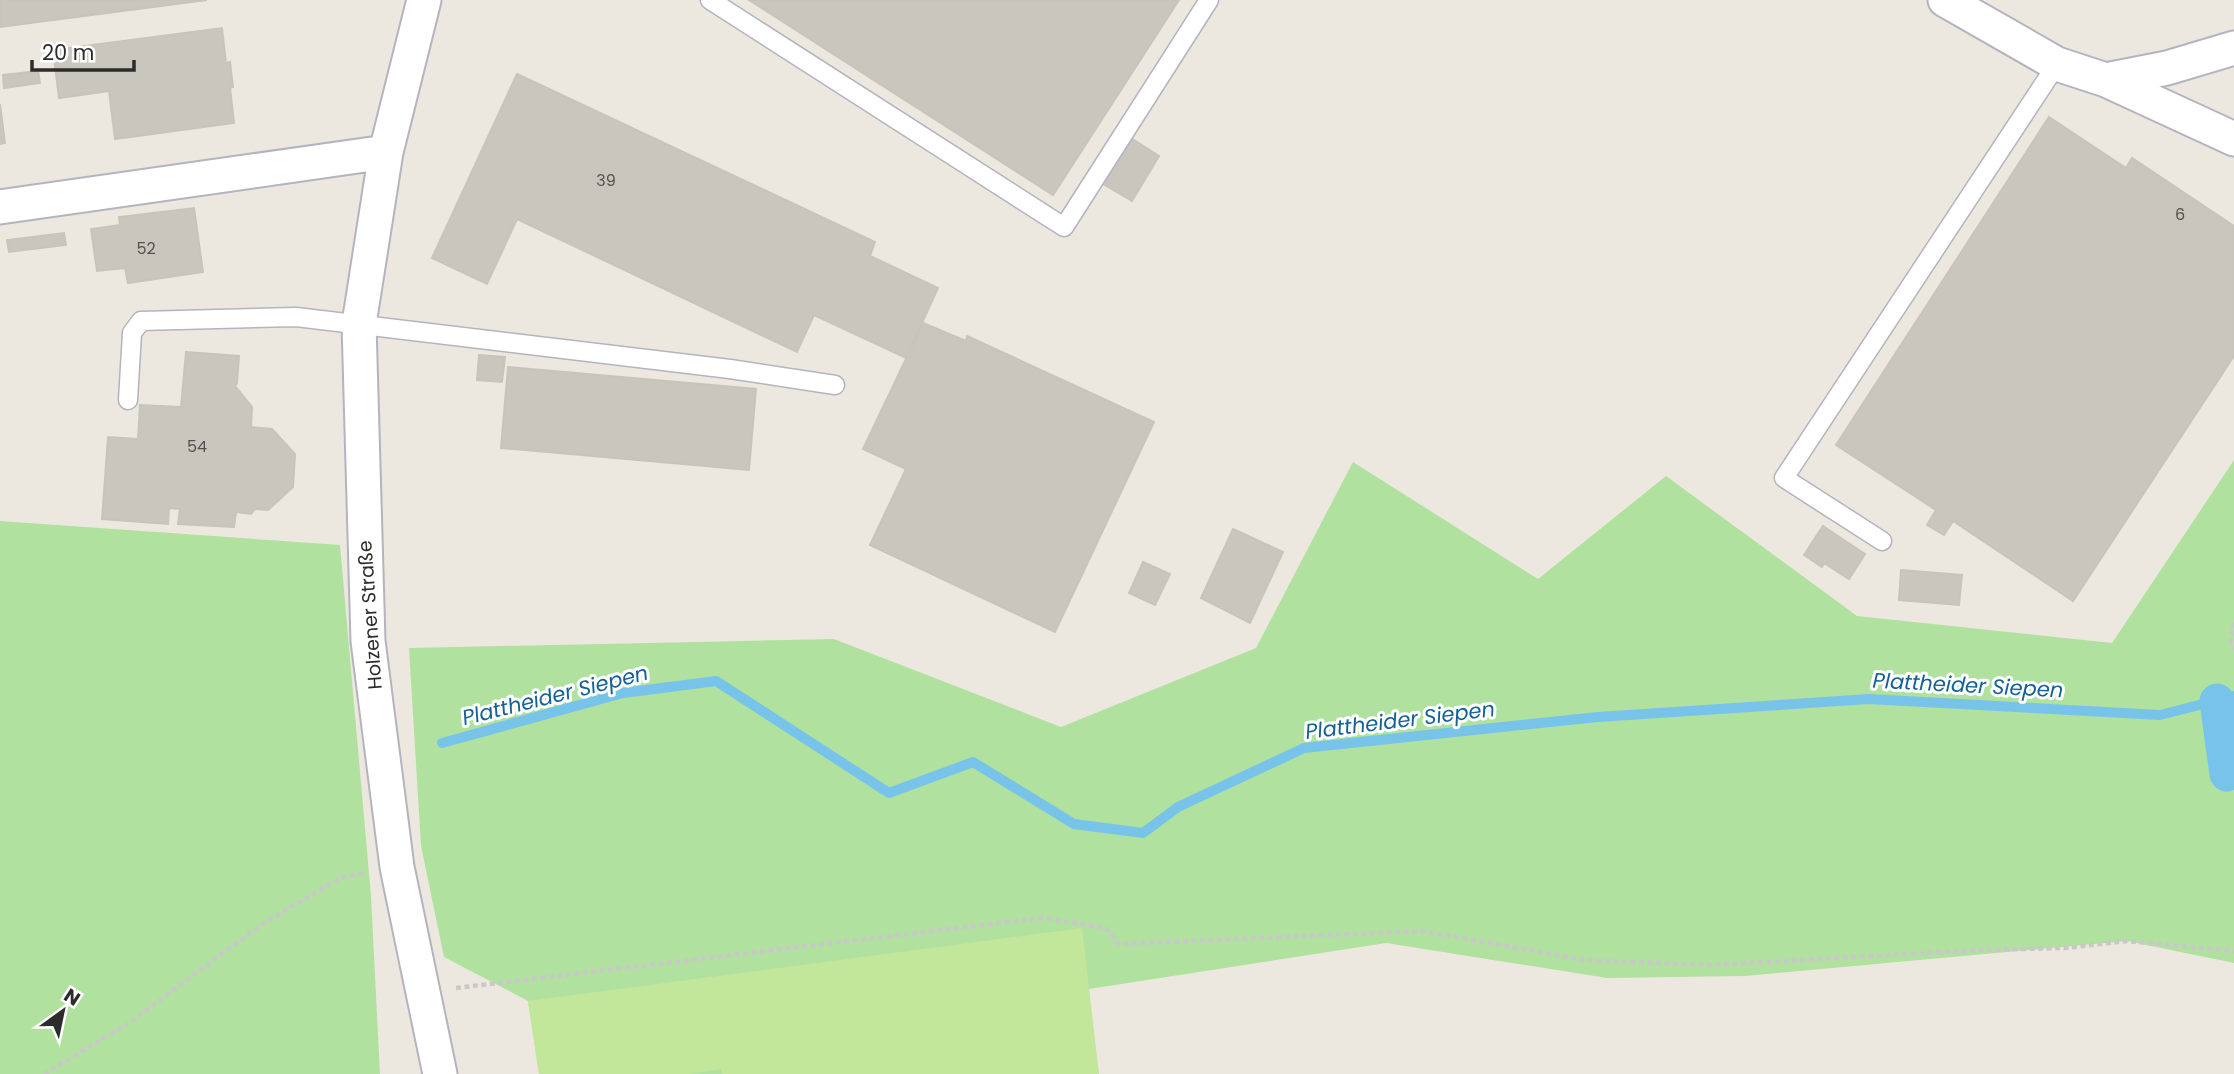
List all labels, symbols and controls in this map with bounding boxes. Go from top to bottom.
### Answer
scale bar [32,28,133,72]
text: 20 m [42,38,95,67]
house number: 39 [596,169,616,192]
house number: 6 [2175,203,2185,226]
house number: 52 [136,237,156,260]
house number: 54 [187,435,207,458]
street label: Holzener Straße [351,540,389,690]
water label: Plattheider Siepen [459,658,651,732]
water label: Plattheider Siepen [1872,666,2064,704]
water label: Plattheider Siepen [1304,694,1496,746]
north arrow [28,976,98,1046]
text: N [59,982,85,1012]

